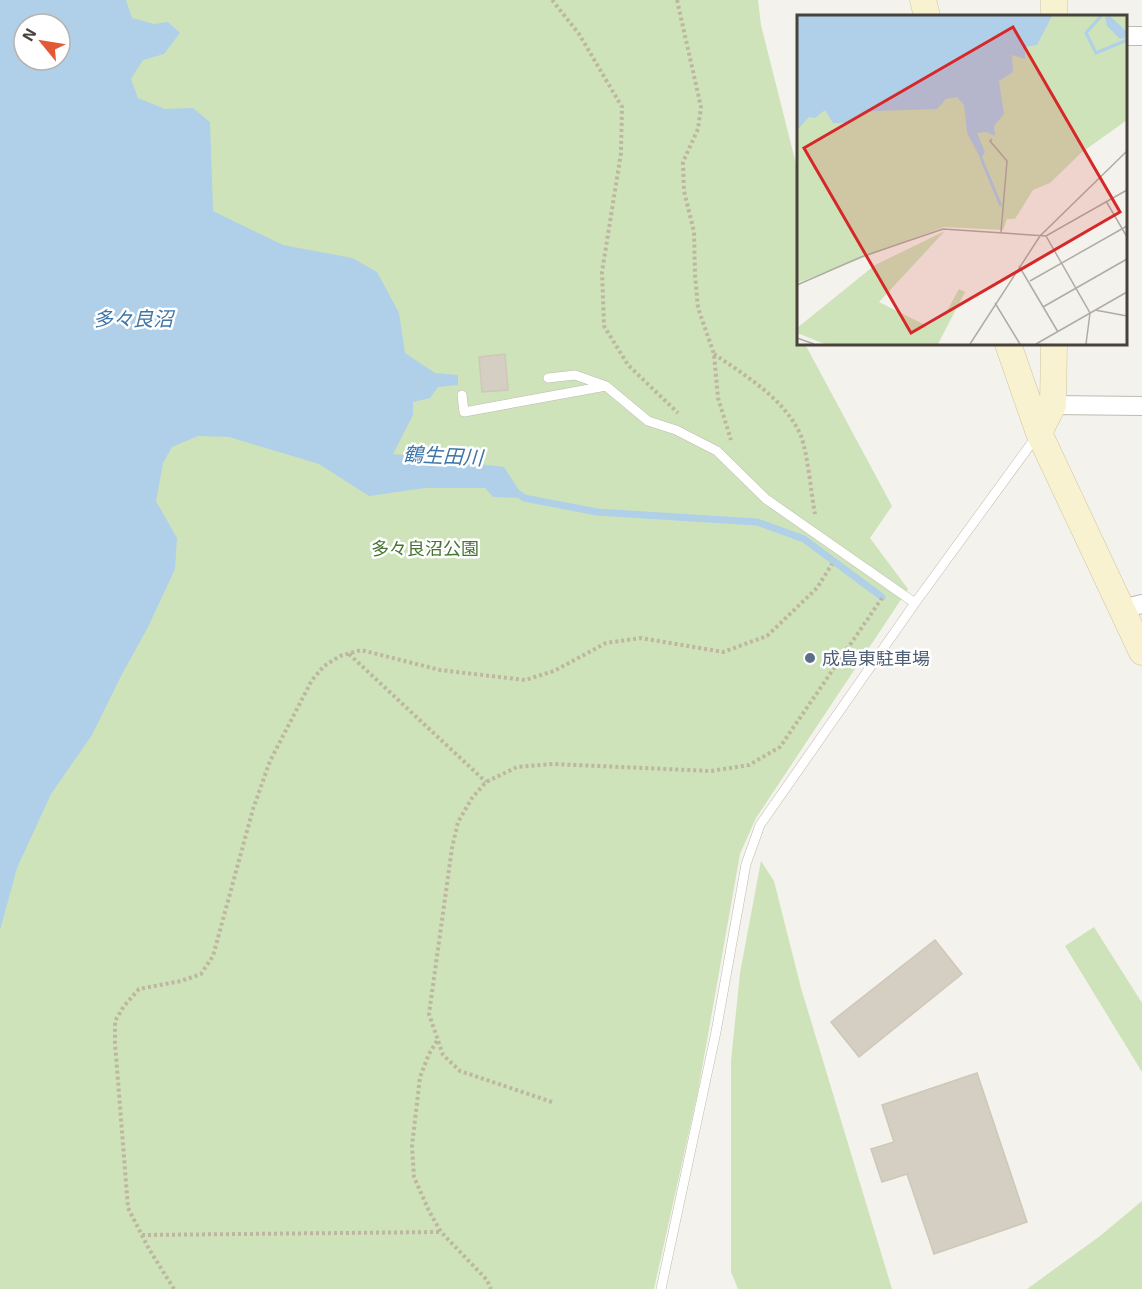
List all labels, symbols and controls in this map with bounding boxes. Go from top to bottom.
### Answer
north arrow [12,12,72,72]
inset map [797,15,1127,345]
text: N [17,24,40,44]
water label: 多々良沼 [93,306,176,330]
water label: 鶴生田川 [402,441,486,469]
park label: 多々良沼公園 [371,537,479,559]
place label: 成島東駐車場 [822,647,930,669]
marker: 成島東駐車場 [803,651,817,665]

